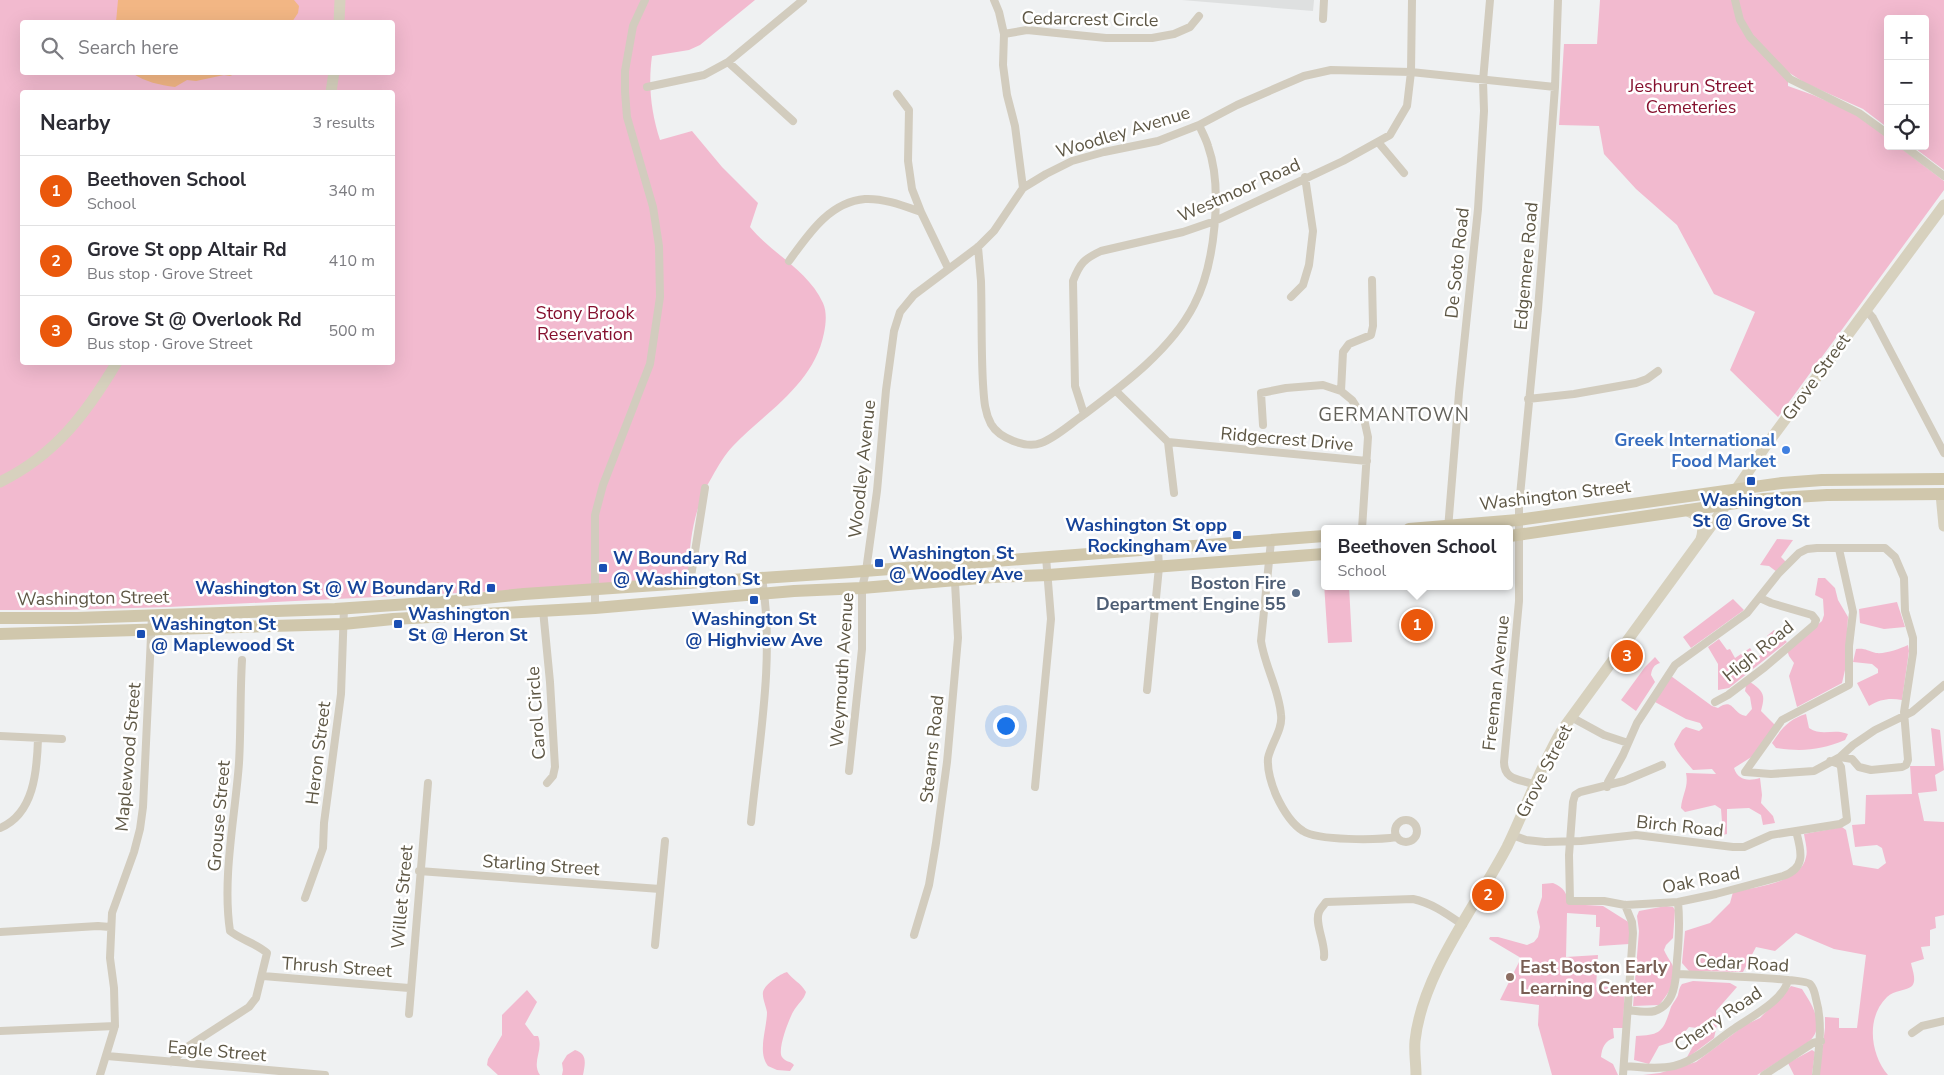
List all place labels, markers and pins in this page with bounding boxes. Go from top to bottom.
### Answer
place label: Greek International Food Market [1614,428,1776,473]
marker: Greek International Food Market [1780,444,1792,456]
marker: Washington St @ Grove St [1745,475,1757,487]
place label: Washington St @ Grove St [1692,488,1810,533]
place label: Washington St opp Rockingham Ave [1065,513,1227,558]
marker: Washington St opp Rockingham Ave [1231,529,1243,541]
place label: Washington St @ Woodley Ave [889,541,1023,586]
place label: W Boundary Rd @ Washington St [613,546,760,591]
marker: Washington St @ Woodley Ave [873,557,885,569]
marker: W Boundary Rd @ Washington St [597,562,609,574]
place label: Boston Fire Department Engine 55 [1096,571,1286,616]
place label: Washington St @ W Boundary Rd [195,576,481,600]
marker: Washington St @ W Boundary Rd [485,582,497,594]
marker: Boston Fire Department Engine 55 [1290,587,1302,599]
marker: Washington St @ Highview Ave [748,594,760,606]
place label: Washington St @ Heron St [408,602,528,647]
pin: 1 [1401,606,1433,644]
place label: Washington St @ Highview Ave [685,607,823,652]
place label: Washington St @ Maplewood St [151,612,294,657]
marker: Washington St @ Heron St [392,618,404,630]
marker: Washington St @ Maplewood St [135,628,147,640]
pin: 3 [1611,637,1643,675]
pin: 2 [1472,876,1504,914]
place label: East Boston Early Learning Center [1520,955,1668,1000]
marker: East Boston Early Learning Center [1504,971,1516,983]

